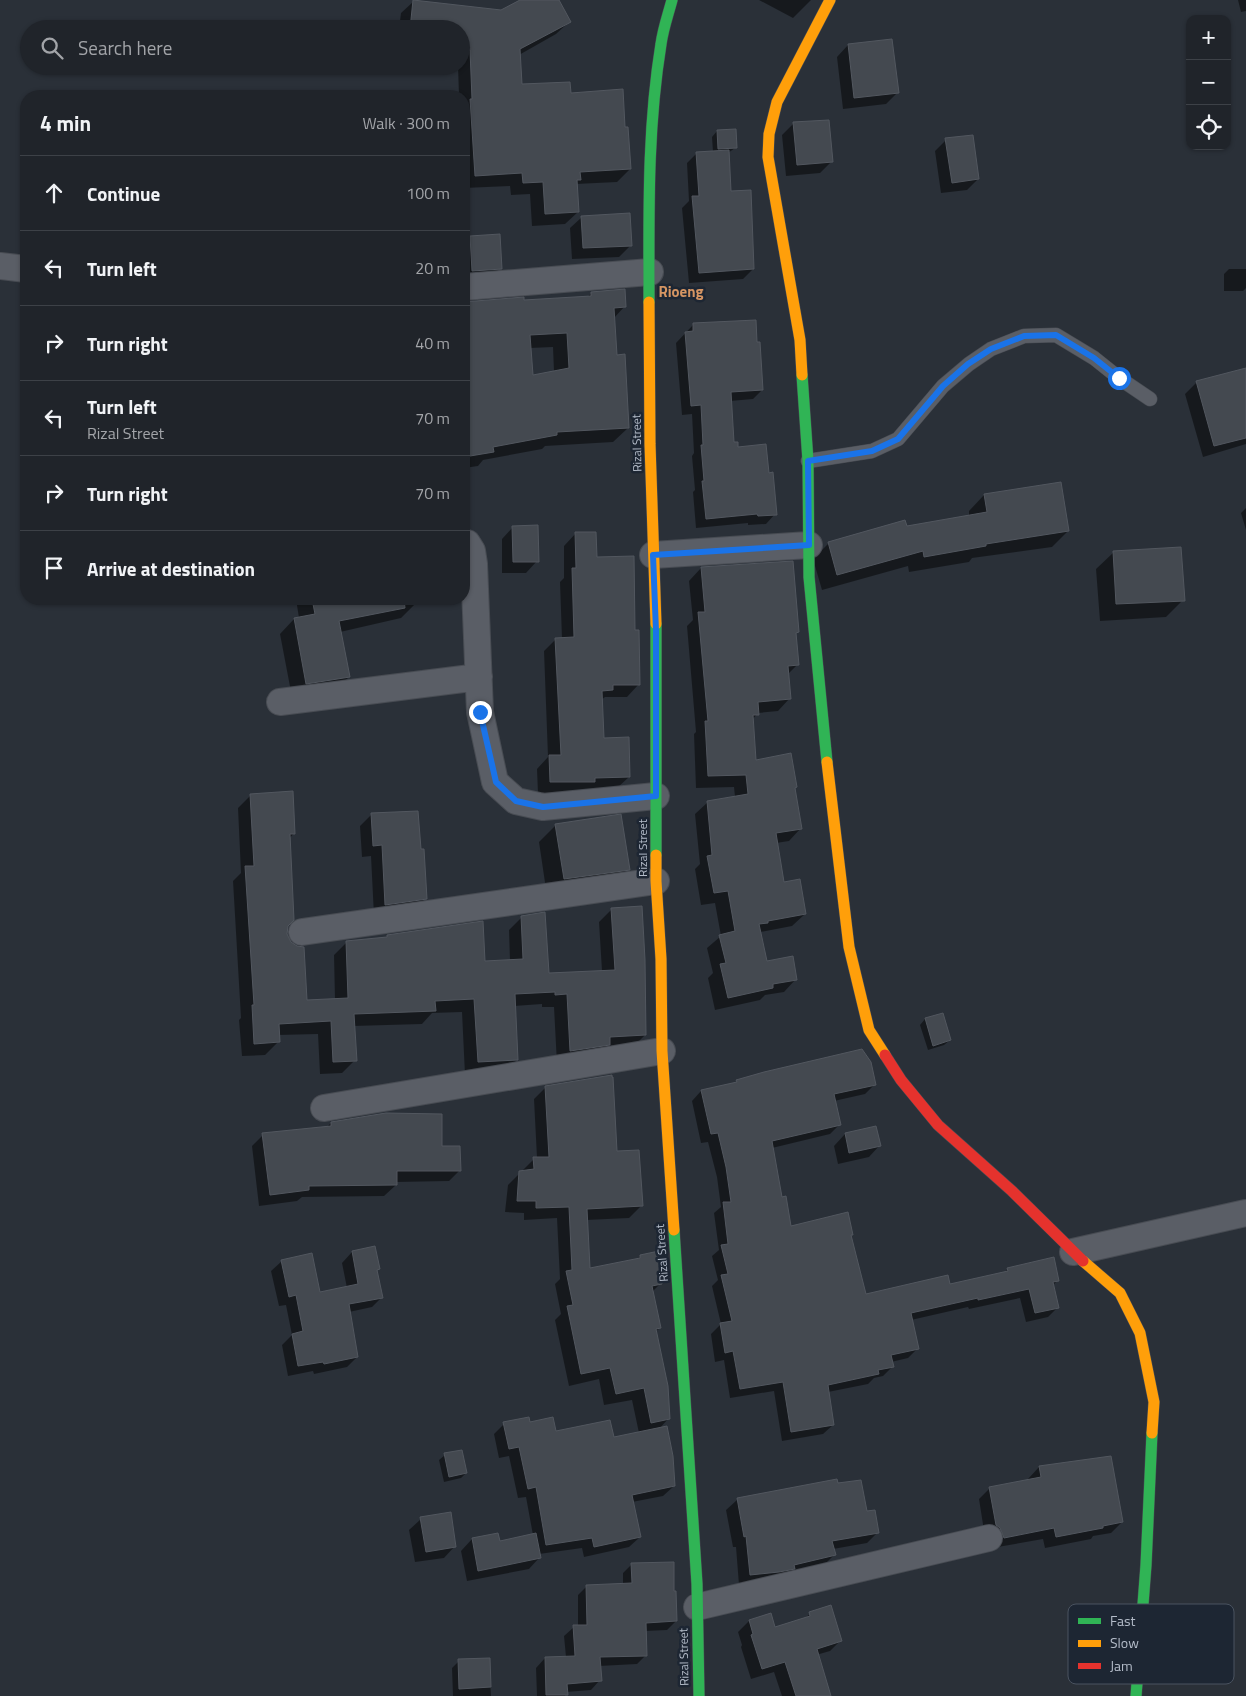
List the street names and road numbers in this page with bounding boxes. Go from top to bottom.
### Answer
street label: Rizal Street [626,413,647,472]
street label: Rizal Street [633,818,652,877]
street label: Rizal Street [650,1223,673,1283]
street label: Rizal Street [673,1627,694,1686]

